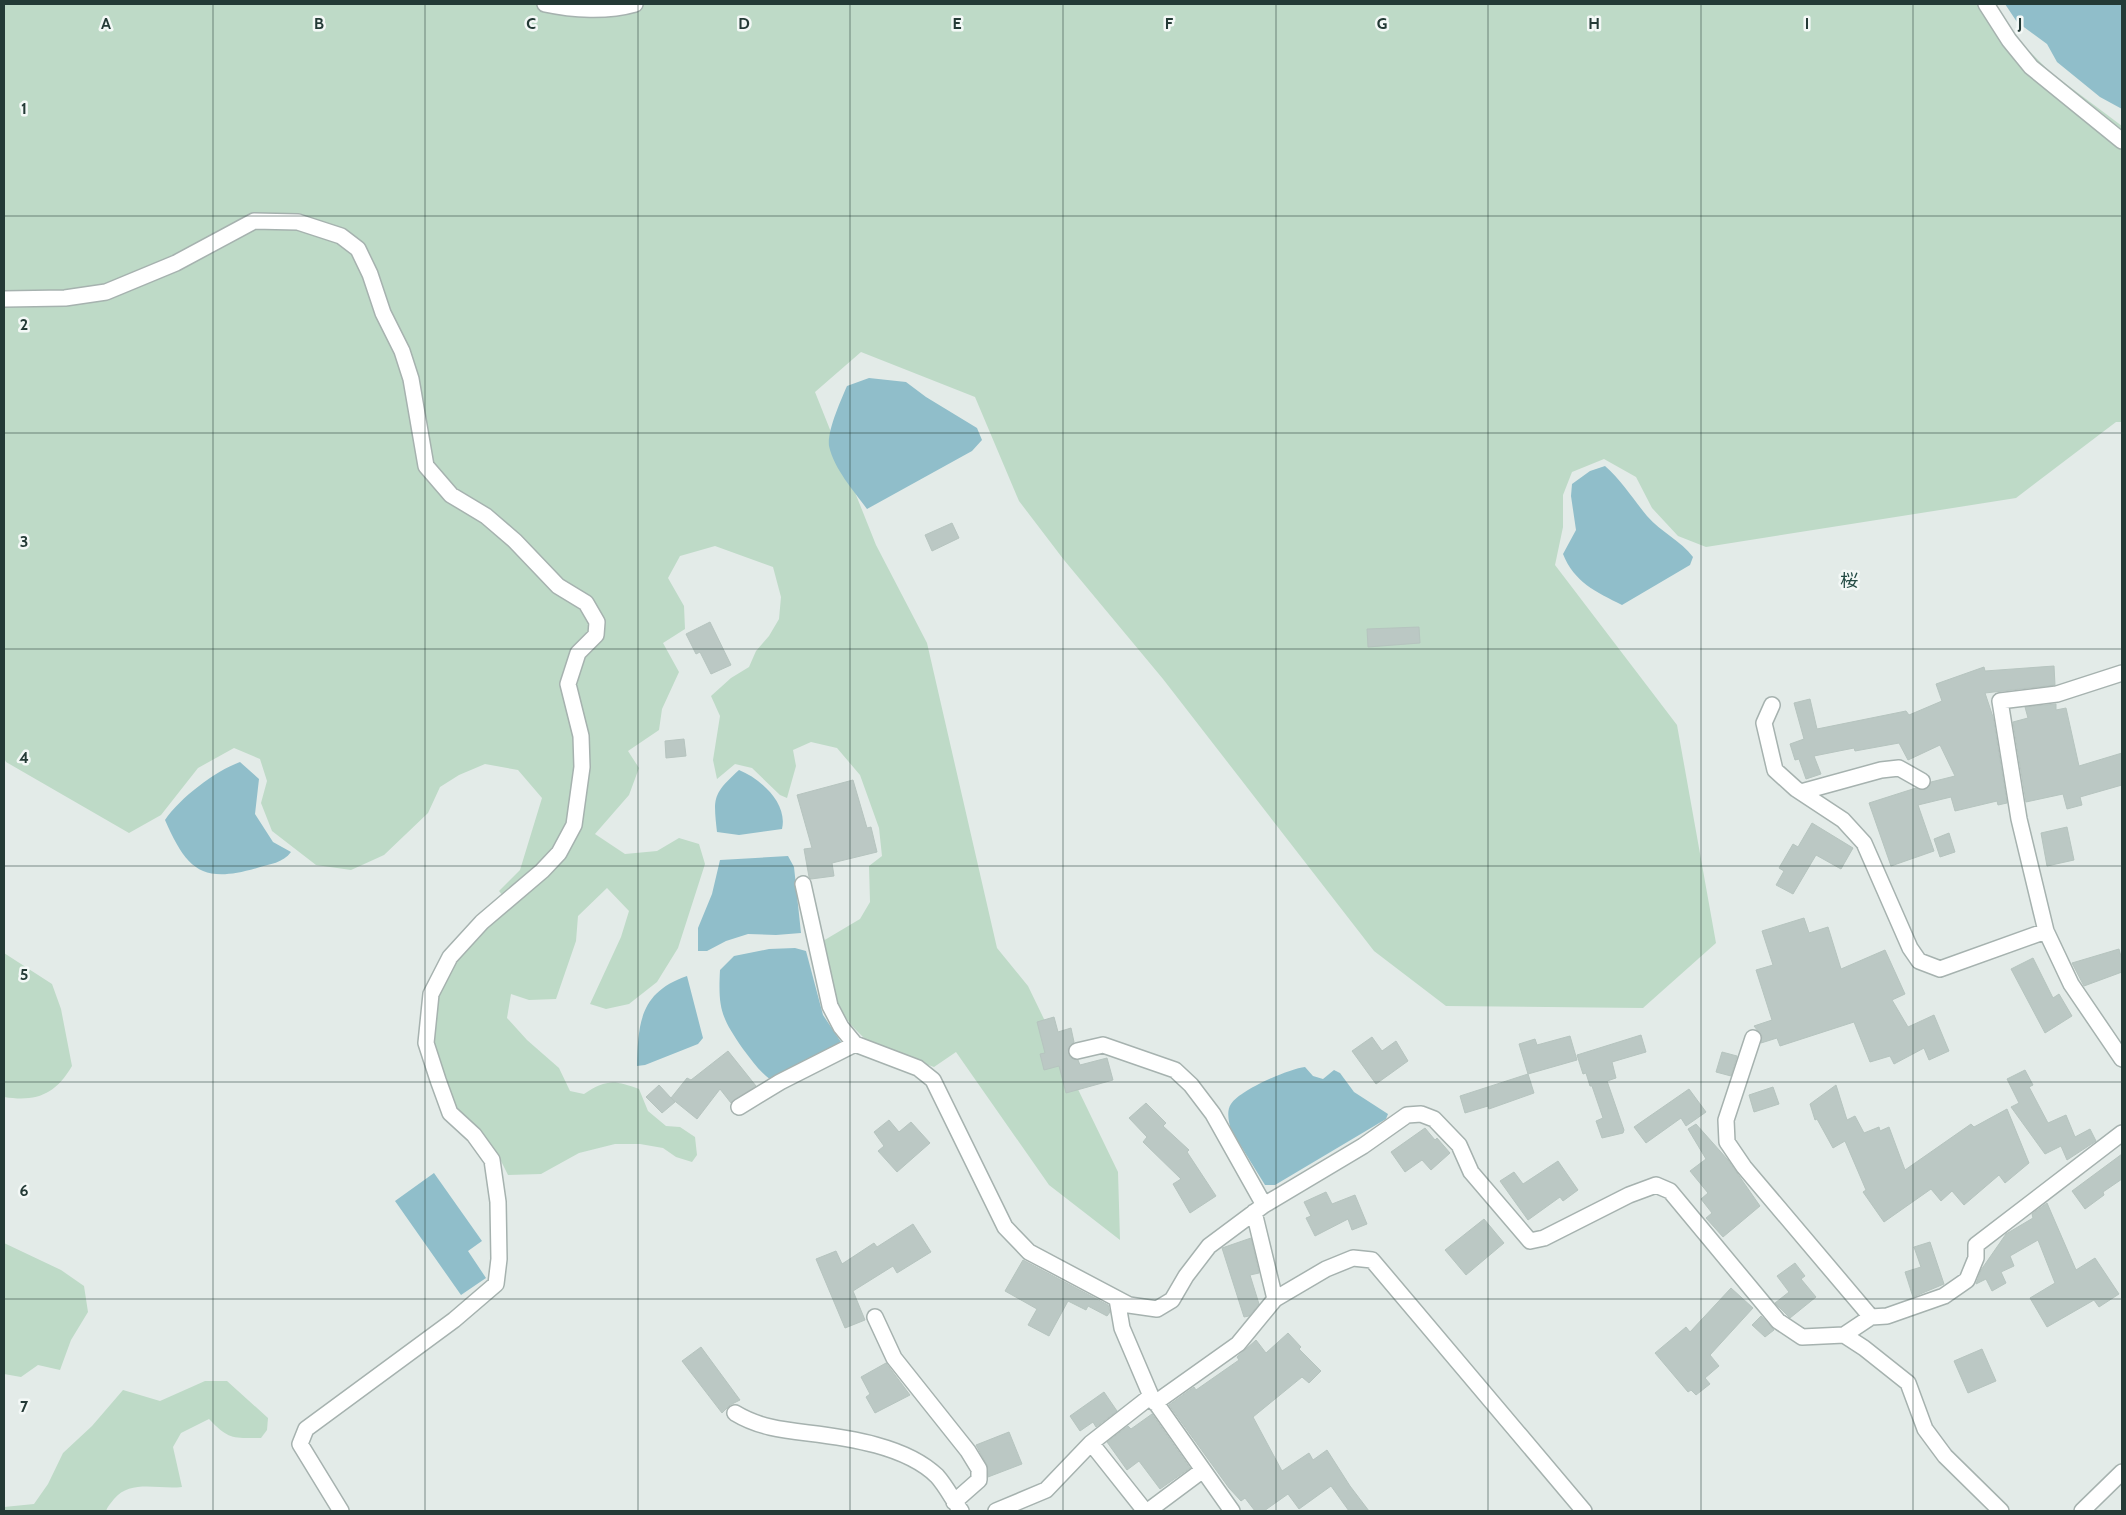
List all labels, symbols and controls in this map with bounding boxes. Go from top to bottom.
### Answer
text: A [101,14,111,33]
text: B [314,14,324,33]
text: C [526,14,536,33]
text: D [738,14,750,33]
text: E [952,14,962,33]
text: F [1165,14,1174,33]
text: G [1377,14,1387,33]
text: H [1588,14,1600,33]
text: I [1805,14,1809,33]
text: J [2017,14,2022,33]
text: 1 [21,99,27,118]
text: 2 [20,315,28,334]
text: 3 [20,532,28,551]
district label: 桜 [1840,570,1858,592]
text: 4 [19,748,29,767]
text: 5 [20,965,28,984]
text: 6 [20,1181,29,1200]
text: 7 [20,1397,29,1416]

